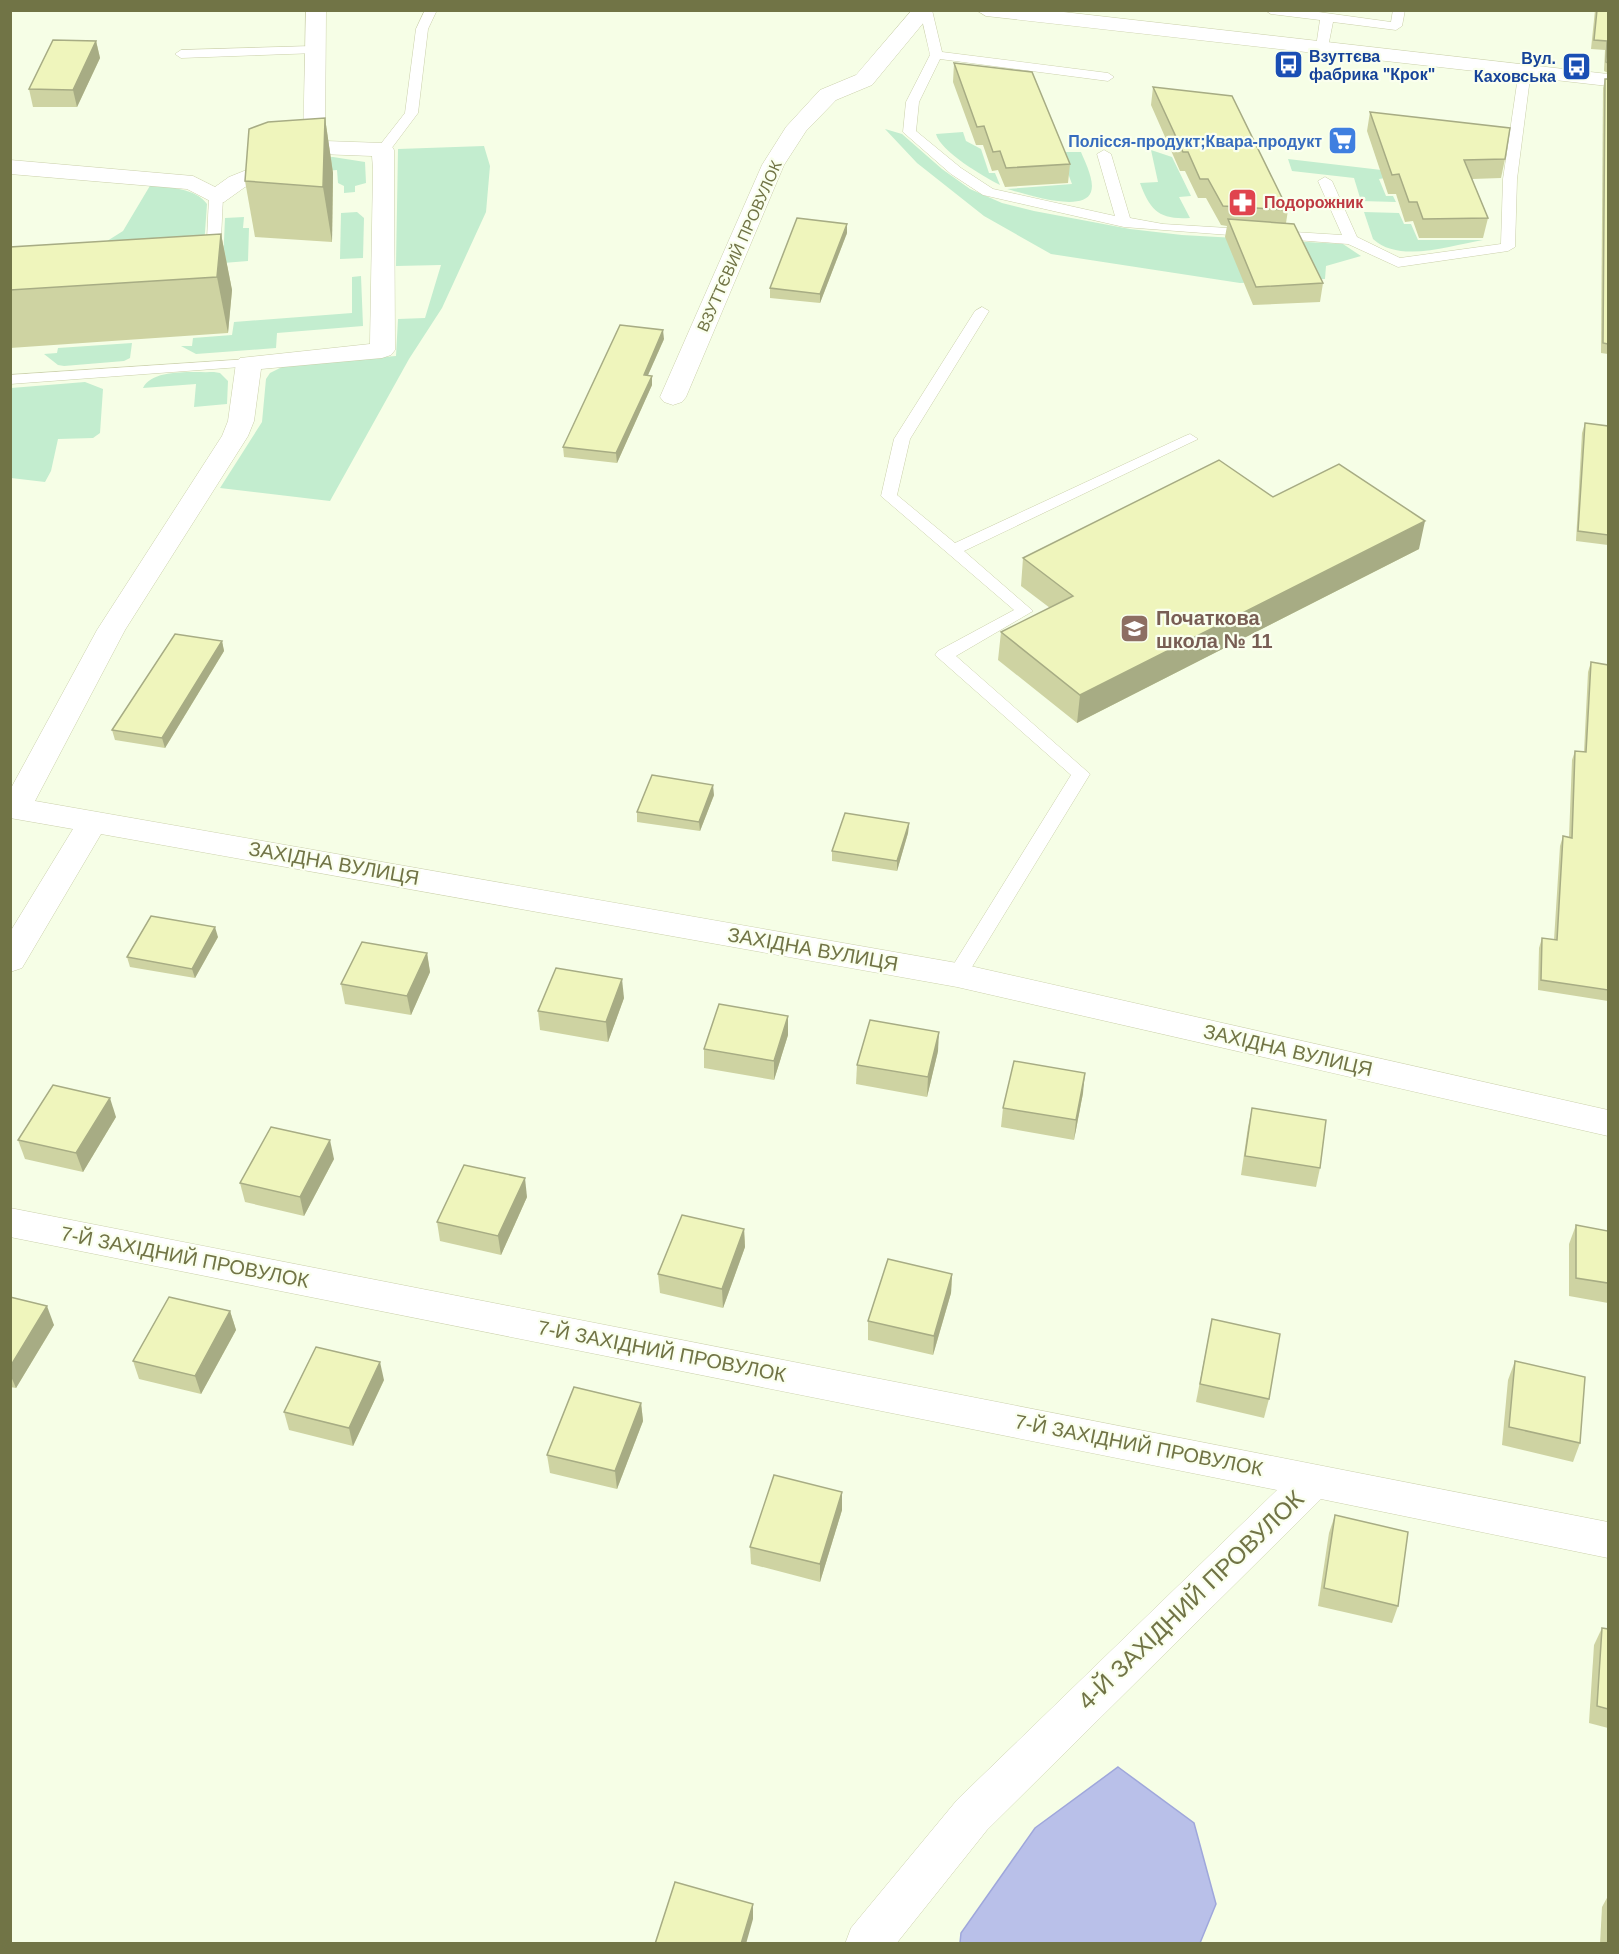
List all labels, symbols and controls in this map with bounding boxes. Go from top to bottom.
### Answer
place label: Взуттєва фабрика "Крок" [1309,48,1435,83]
bus stop icon: Взуттєва фабрика "Крок" [1272,49,1304,81]
place label: Вул. Каховська [1474,50,1556,85]
bus stop icon: Вул. Каховська [1561,51,1593,83]
supermarket icon: Полісся-продукт;Квара-продукт [1327,125,1359,157]
place label: Полісся-продукт;Квара-продукт [1068,133,1322,150]
street label: ВЗУТТЄВИЙ ПРОВУЛОК [693,157,785,334]
pharmacy icon: Подорожник [1227,186,1259,218]
place label: Подорожник [1264,194,1364,211]
place label: Початкова школа № 11 [1156,607,1273,652]
school or university icon: Початкова школа № 11 [1119,613,1151,645]
street label: ЗАХІДНА ВУЛИЦЯ [247,837,421,889]
street label: ЗАХІДНА ВУЛИЦЯ [726,923,900,975]
street label: ЗАХІДНА ВУЛИЦЯ [1201,1020,1375,1080]
street label: 7-Й ЗАХІДНИЙ ПРОВУЛОК [59,1221,311,1292]
street label: 7-Й ЗАХІДНИЙ ПРОВУЛОК [536,1315,788,1386]
street label: 7-Й ЗАХІДНИЙ ПРОВУЛОК [1013,1409,1265,1480]
street label: 4-Й ЗАХІДНИЙ ПРОВУЛОК [1072,1485,1309,1714]

